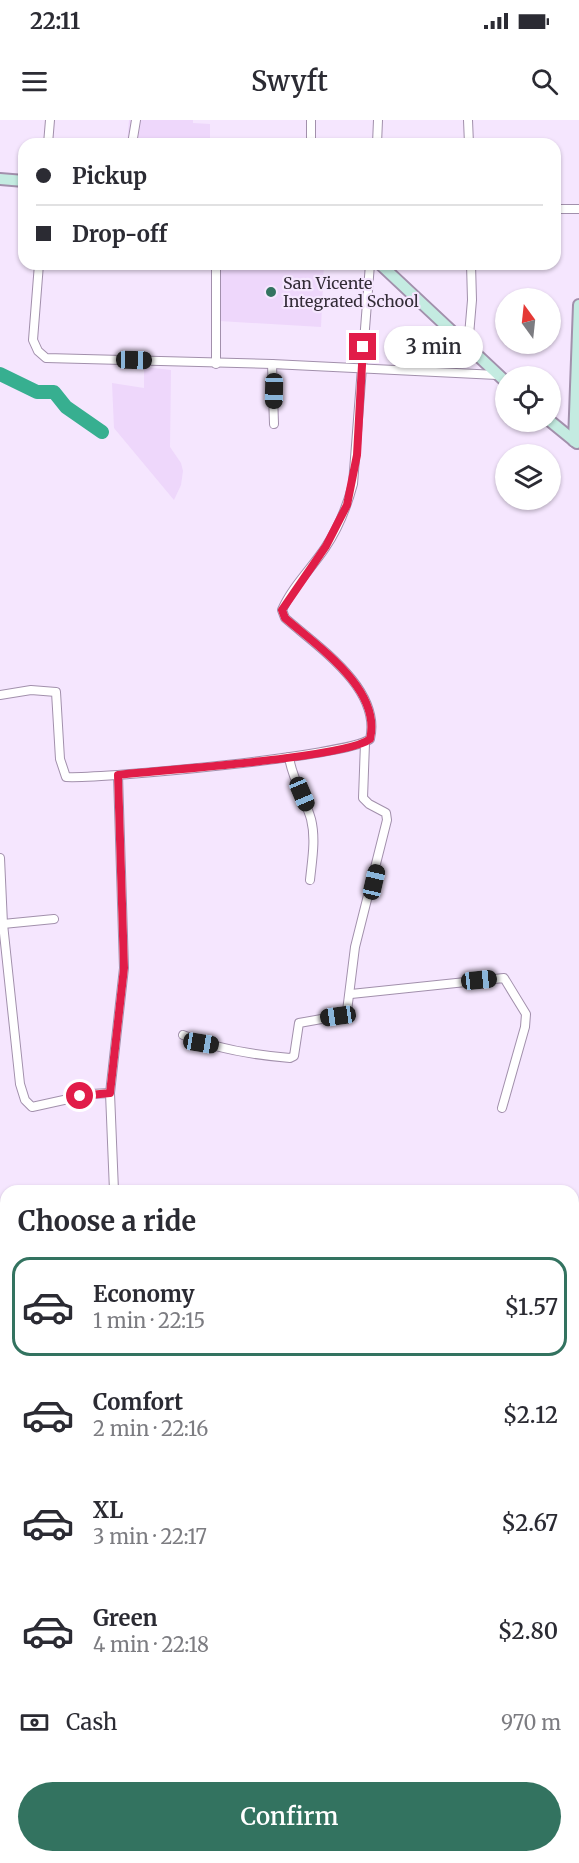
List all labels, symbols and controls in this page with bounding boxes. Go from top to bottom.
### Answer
text: 22:11 [30,7,80,35]
text: Swyft [251,64,328,98]
icon: menu [18,65,51,98]
icon: search [528,65,561,98]
text: Pickup [72,162,147,190]
text: Drop-off [72,220,167,248]
place label: San Vicente Integrated School [283,273,419,311]
marker: San Vicente Integrated School [264,285,278,299]
north arrow [495,288,561,354]
map controls [495,288,561,510]
callout: 3 min [384,326,483,368]
route end [349,333,376,360]
text: 3 min [405,334,462,359]
car [116,351,152,369]
button: locate [495,366,561,432]
car [265,373,283,409]
button: layers [495,444,561,510]
car [287,774,317,814]
car [361,862,387,902]
car [460,969,498,991]
car [319,1005,357,1027]
car [182,1031,220,1055]
route start [66,1082,93,1109]
text: Choose a ride [18,1204,196,1238]
icon: car [21,1280,75,1334]
text: Economy [93,1280,194,1308]
text: $1.57 [504,1293,558,1321]
text: 1 min · 22:15 [93,1308,205,1333]
icon: car [21,1388,75,1442]
text: Comfort [93,1388,183,1416]
text: $2.12 [503,1401,558,1429]
text: 2 min · 22:16 [93,1416,208,1441]
icon: car [21,1496,75,1550]
text: XL [93,1496,123,1524]
text: $2.67 [501,1509,558,1537]
text: 3 min · 22:17 [93,1524,207,1549]
icon: car [21,1604,75,1658]
text: Green [93,1604,157,1632]
text: $2.80 [498,1617,558,1645]
text: 4 min · 22:18 [93,1632,209,1657]
icon: cash [18,1706,51,1739]
text: Cash [66,1708,117,1736]
text: 970 m [501,1710,561,1735]
button: Confirm [18,1782,561,1851]

